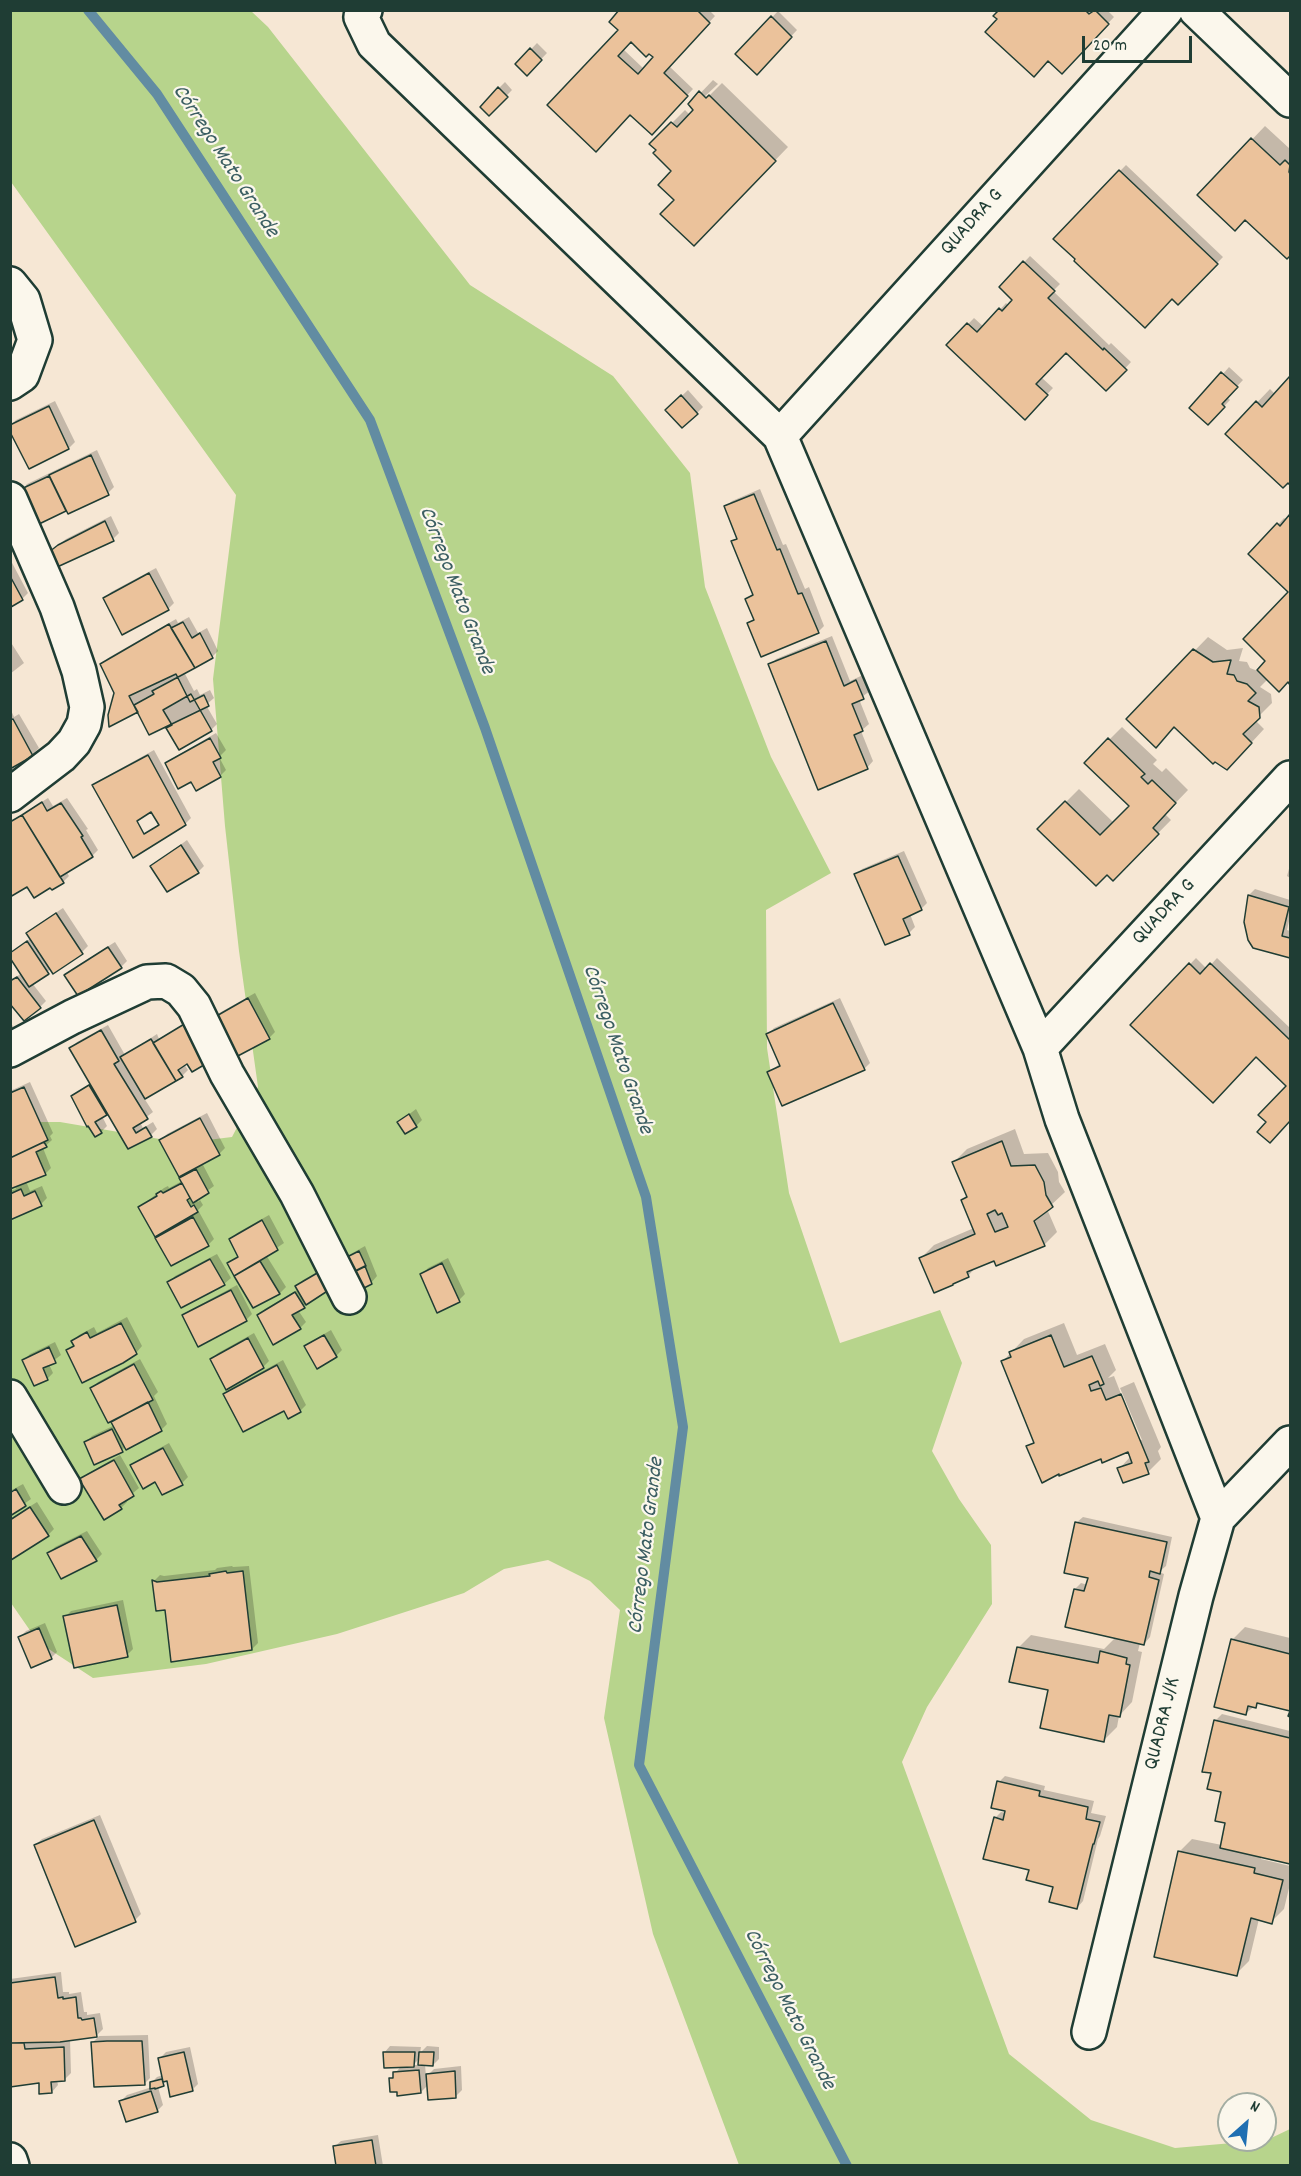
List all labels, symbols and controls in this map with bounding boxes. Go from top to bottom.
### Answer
scale bar [1085,24,1194,62]
text: 20 m [1093,34,1127,59]
water label: Córrego Mato Grande [165,81,283,243]
street label: QUADRA G [936,184,1010,262]
water label: Córrego Mato Grande [411,504,499,678]
street label: QUADRA G [1128,875,1202,951]
water label: Córrego Mato Grande [575,962,657,1138]
water label: Córrego Mato Grande [624,1457,672,1635]
street label: QUADRA J/K [1140,1675,1188,1773]
water label: Córrego Mato Grande [736,1925,840,2095]
north arrow [1217,2092,1277,2152]
text: N [1246,2095,1263,2119]

